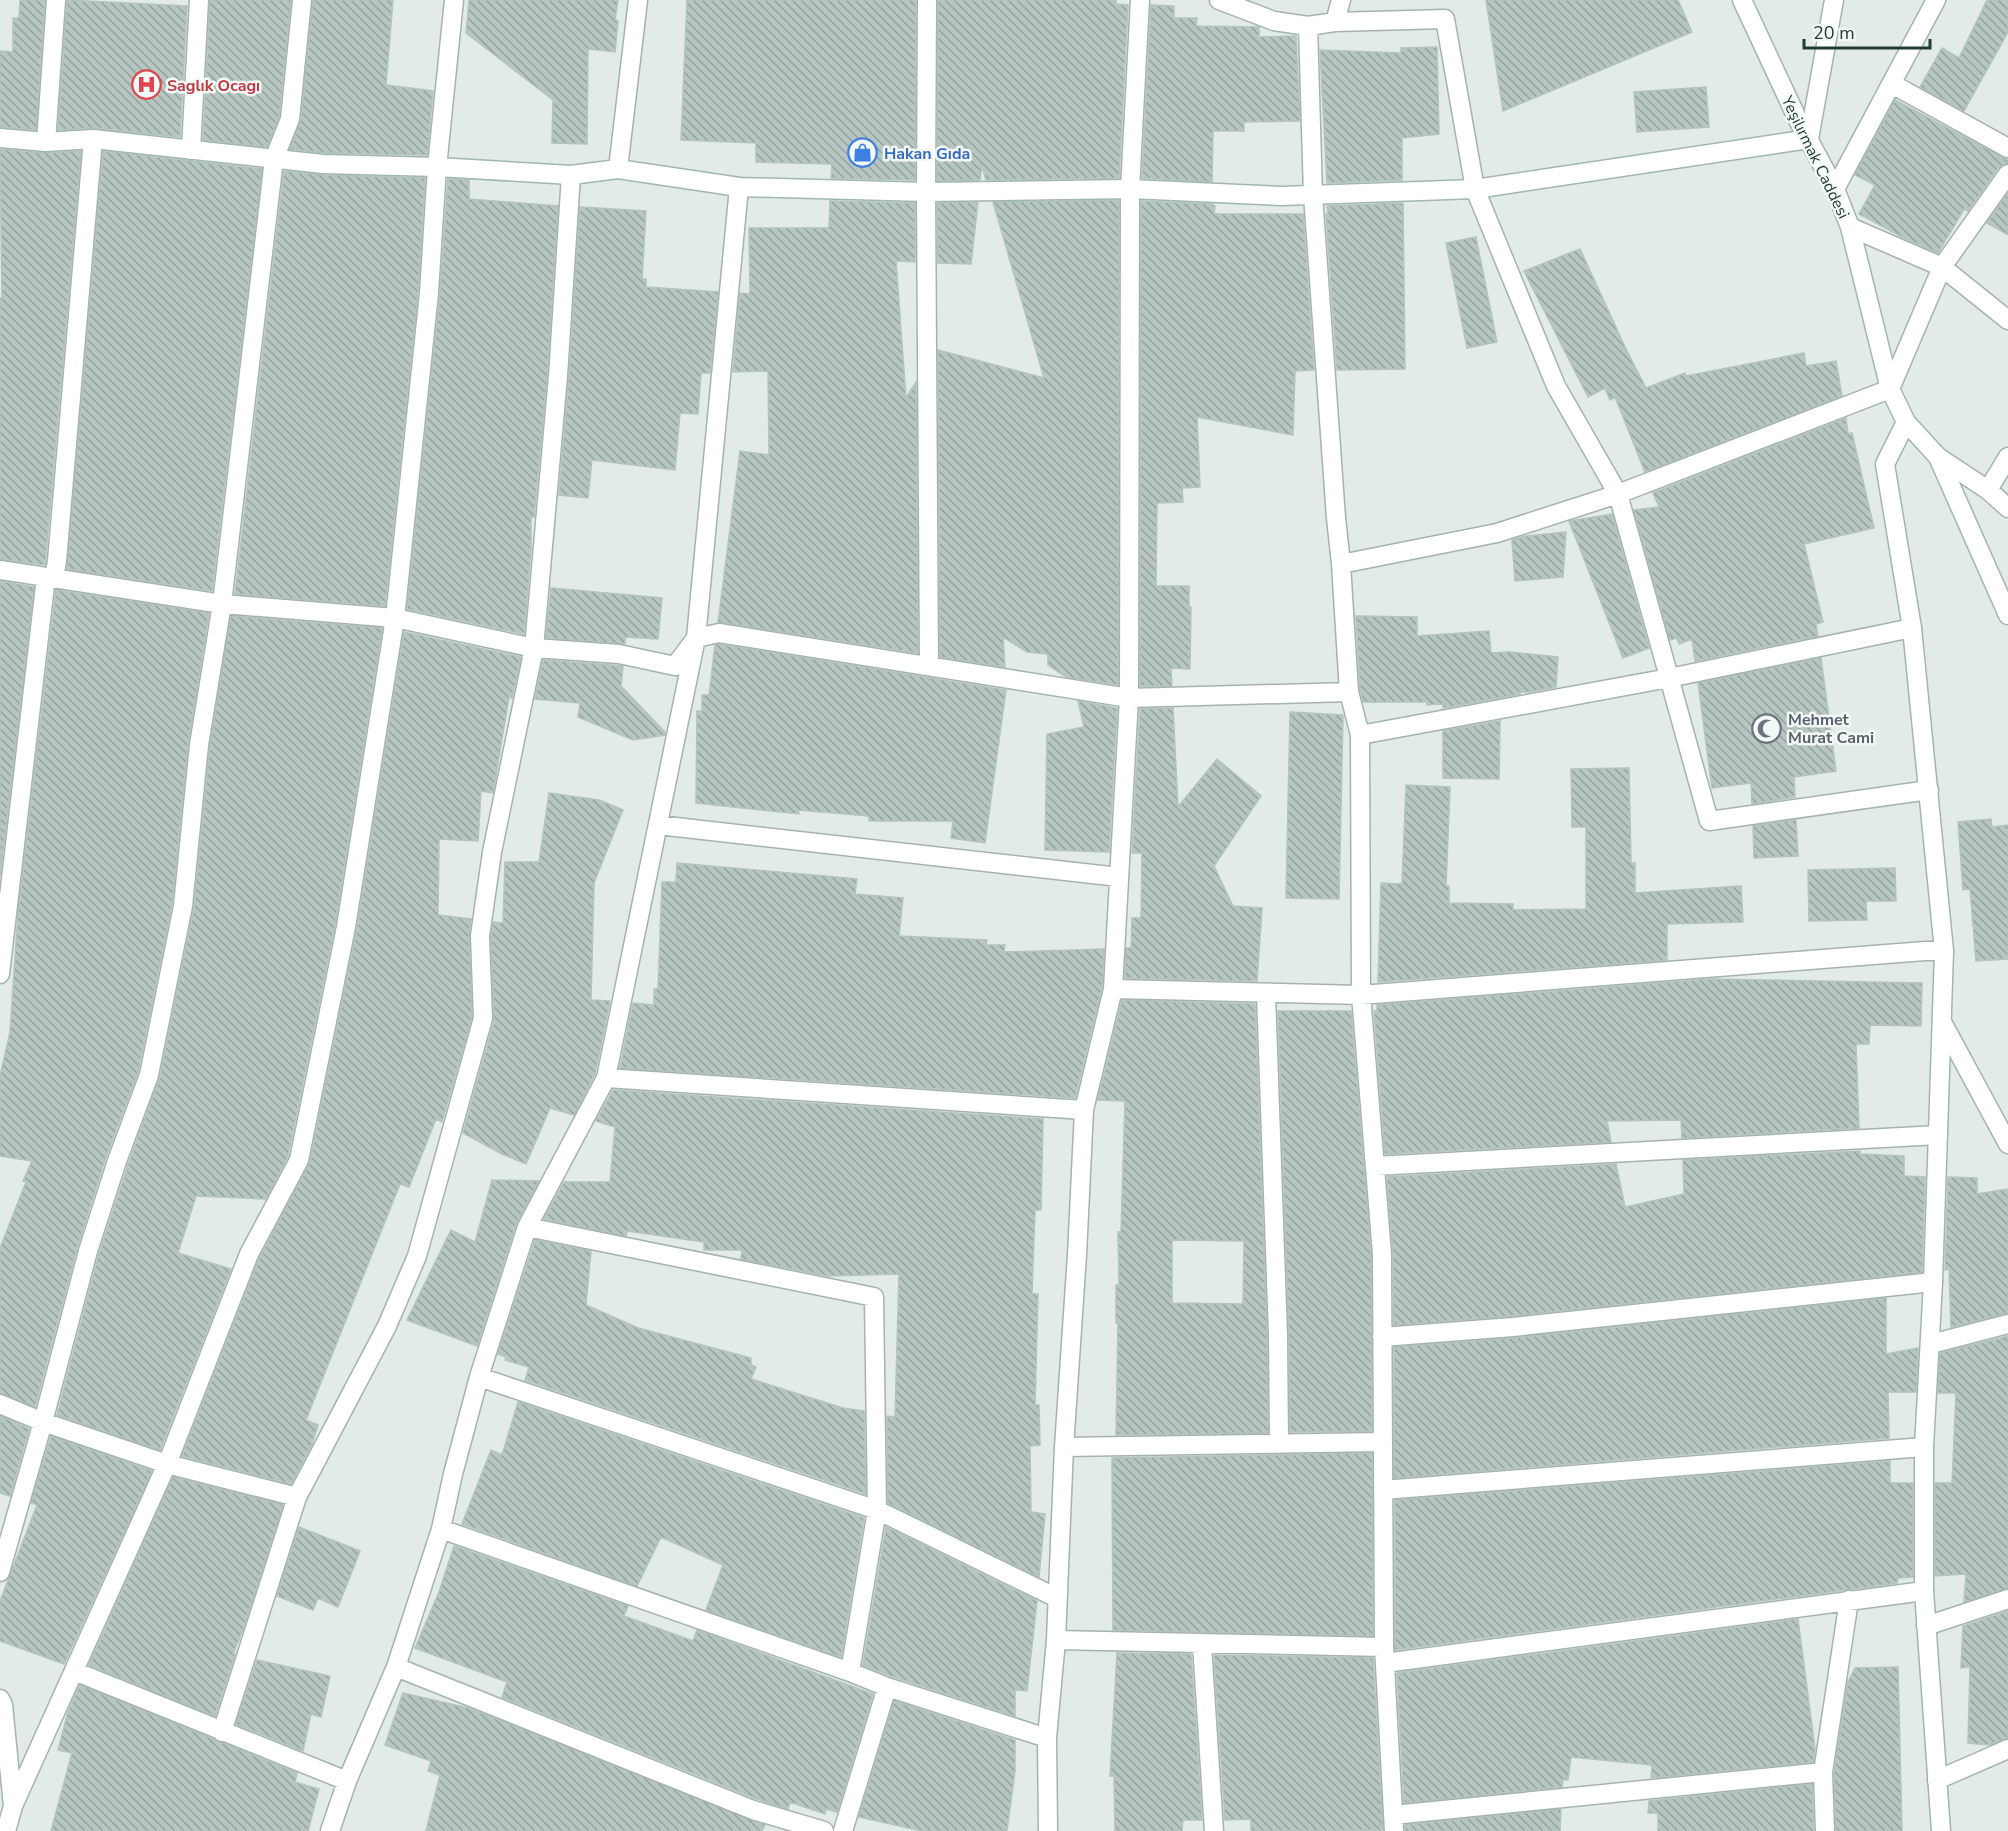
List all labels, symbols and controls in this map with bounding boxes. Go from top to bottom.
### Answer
scale bar [1804,12,1930,50]
text: 20 m [1813,21,1855,45]
hospital icon: Saglık Ocagı [130,69,162,101]
place label: Saglık Ocagı [167,75,260,97]
street label: Yeşilırmak Caddesi [1775,91,1854,223]
shop icon: Hakan Gıda [847,137,879,169]
place label: Hakan Gıda [884,143,970,165]
place label: Mehmet Murat Cami [1788,709,1874,749]
mosque icon: Mehmet Murat Cami [1751,712,1783,744]

